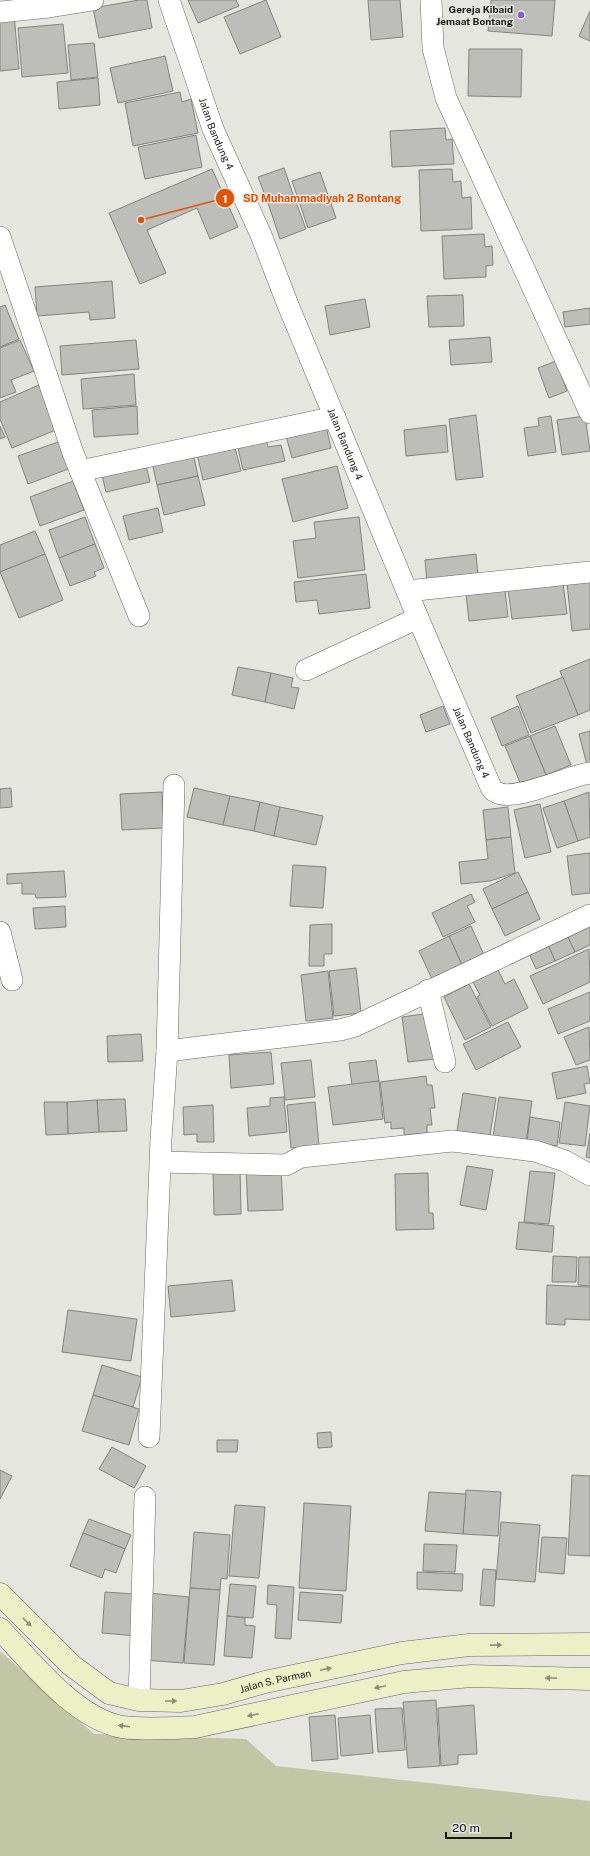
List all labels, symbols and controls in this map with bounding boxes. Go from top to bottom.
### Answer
place label: Gereja Kibaid Jemaat Bontang [436,3,514,27]
marker: Gereja Kibaid Jemaat Bontang [516,10,526,20]
street label: Jalan Bandung 4 [197,96,237,172]
callout: SD Muhammadiyah 2 Bontang [215,187,409,210]
text: 1 [222,192,228,206]
text: SD Muhammadiyah 2 Bontang [243,192,401,204]
street label: Jalan Bandung 4 [325,406,366,482]
street label: Jalan Bandung 4 [451,705,492,780]
one-way arrow [22,1617,32,1627]
one-way arrow [490,1642,503,1648]
street label: Jalan S. Parman [238,1666,312,1695]
one-way arrow [320,1666,332,1672]
one-way arrow [544,1675,557,1681]
one-way arrow [374,1685,386,1691]
one-way arrow [165,1698,178,1704]
one-way arrow [247,1713,259,1719]
one-way arrow [118,1723,130,1729]
scale bar [446,1814,511,1840]
text: 20 m [452,1821,480,1835]

